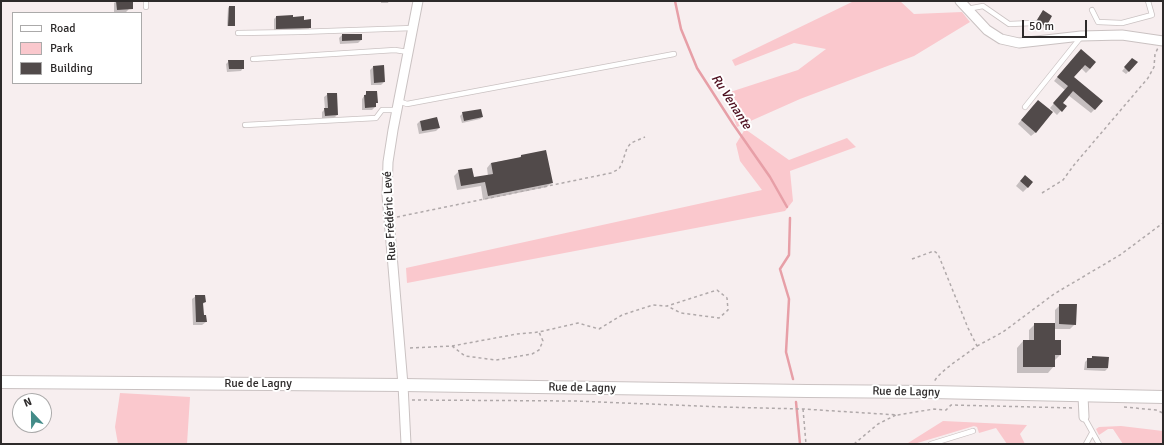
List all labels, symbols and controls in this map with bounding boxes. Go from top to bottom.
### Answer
legend [12,12,142,84]
scale bar [1024,12,1089,38]
text: 50 m [1029,19,1054,34]
text: Road [50,21,76,36]
text: Park [50,41,73,56]
text: Building [50,61,93,76]
water label: Ru Venante [707,72,755,132]
street label: Rue Frédéric Levé [380,171,400,261]
street label: Rue de Lagny [224,377,292,391]
street label: Rue de Lagny [548,380,616,396]
street label: Rue de Lagny [872,384,940,400]
north arrow [12,393,52,433]
text: N [22,395,34,410]

